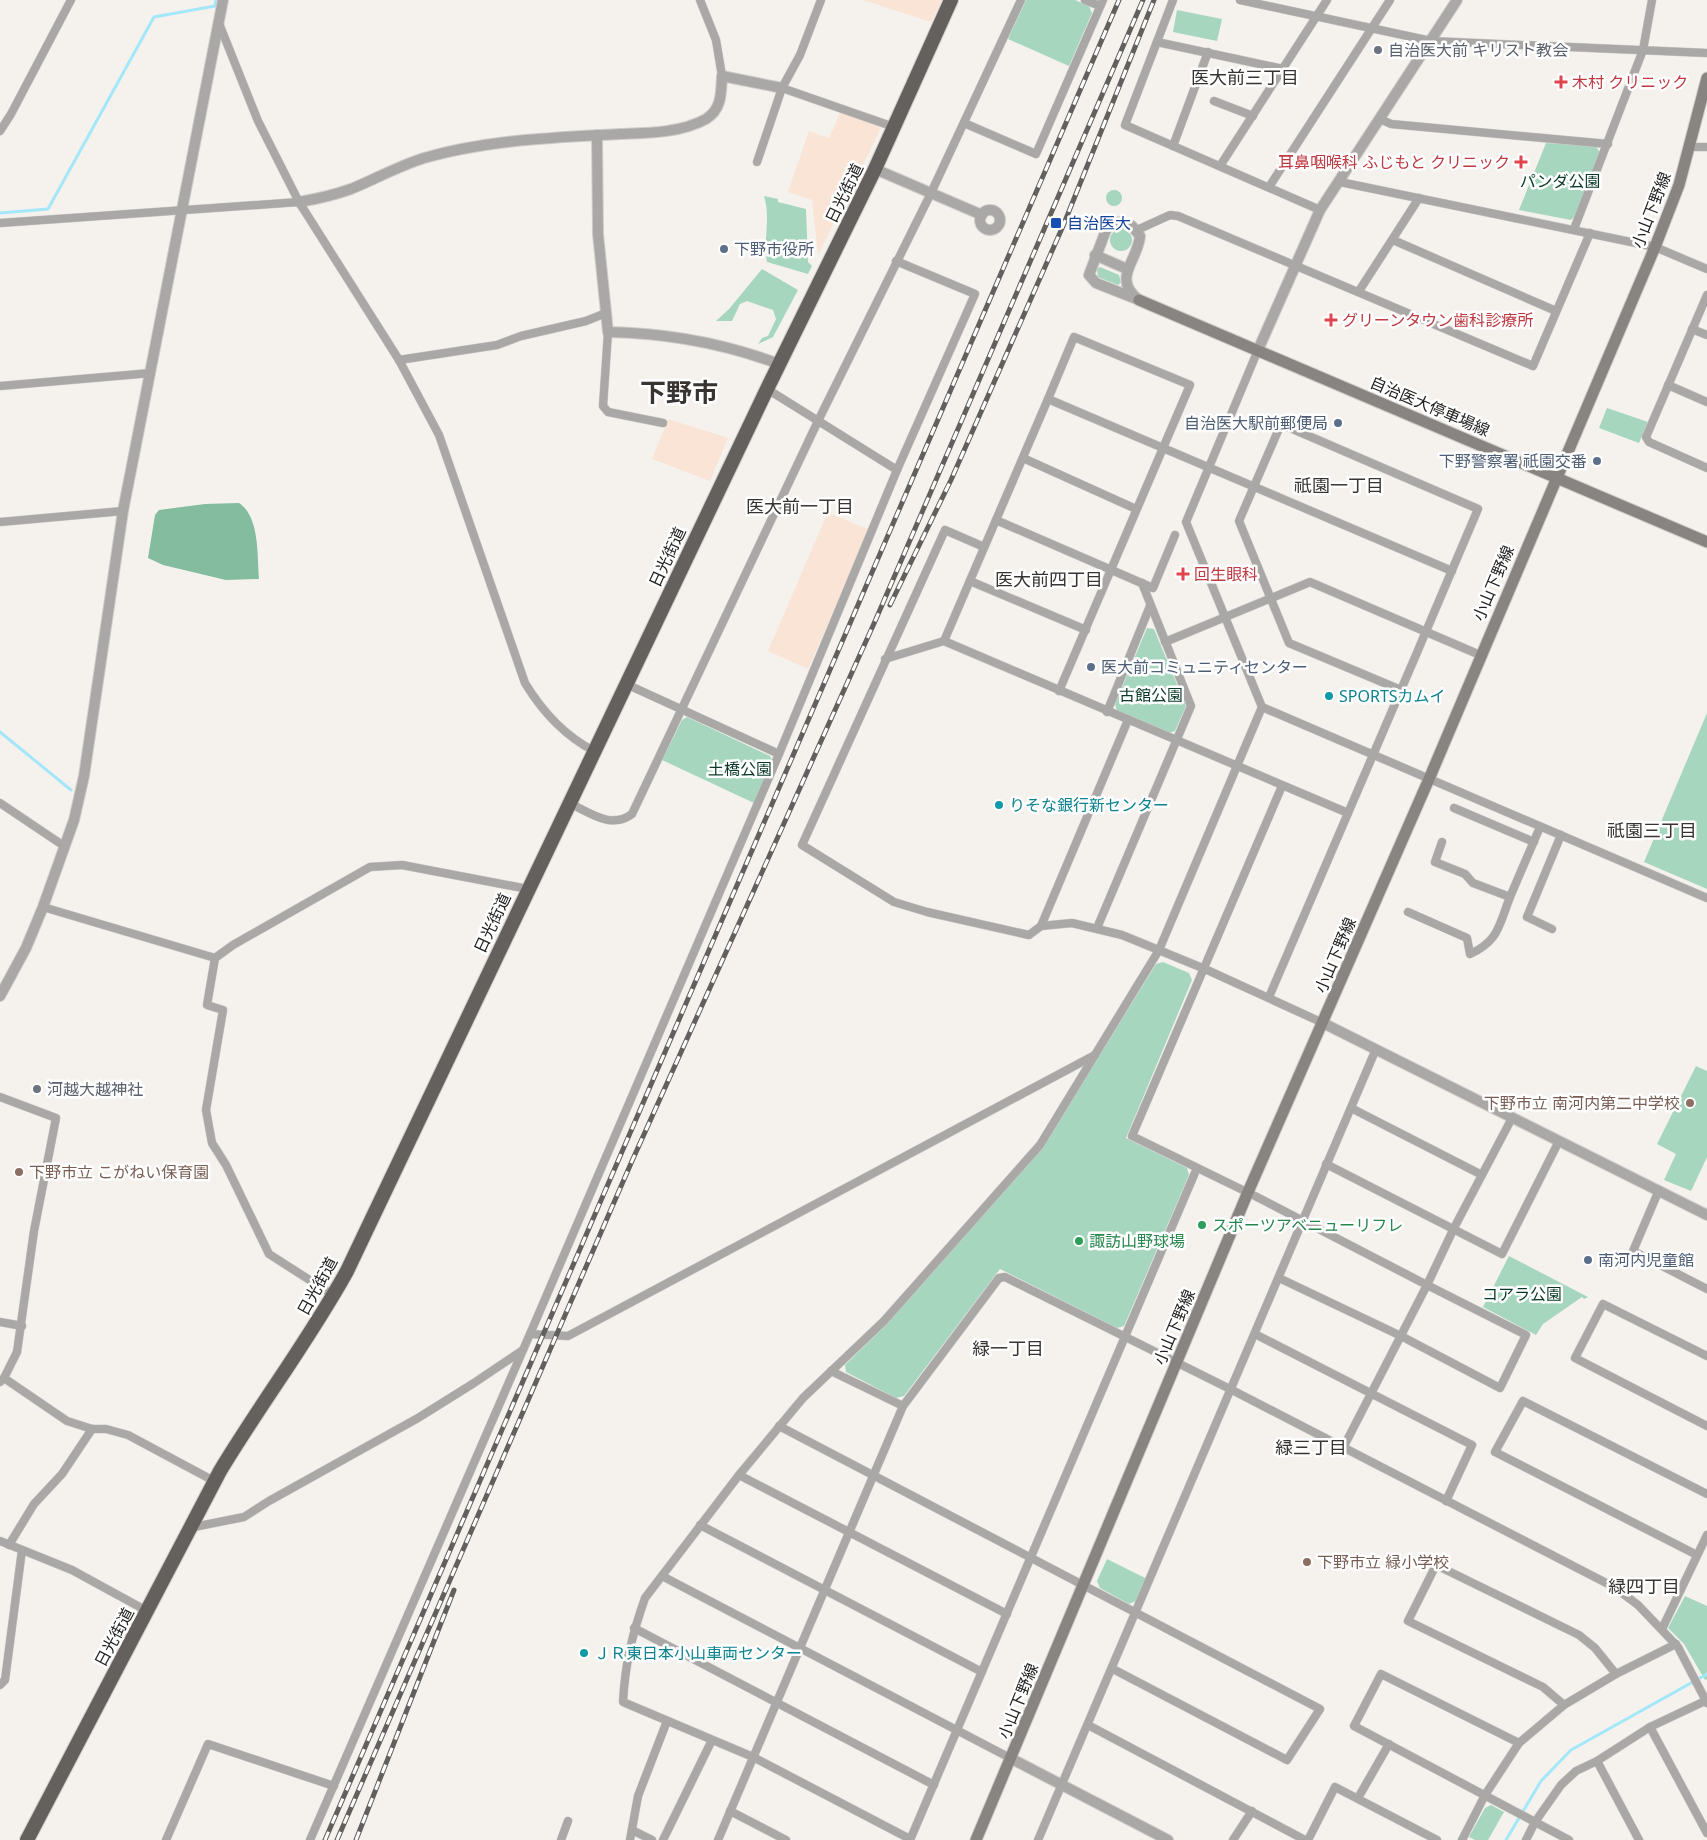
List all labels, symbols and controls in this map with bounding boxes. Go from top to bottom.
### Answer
place label: 自治医大前 キリスト教会 [1388,39,1568,61]
marker: 自治医大前 キリスト教会 [1372,44,1384,56]
district label: 医大前三丁目 [1191,65,1299,89]
place label: 木村 クリニック [1572,71,1688,93]
marker: 木村 クリニック [1554,75,1568,89]
place label: 耳鼻咽喉科 ふじもと クリニック [1278,151,1510,173]
marker: 耳鼻咽喉科 ふじもと クリニック [1514,155,1528,169]
street label: 日光街道 [820,159,868,227]
street label: 小山下野線 [1626,169,1676,251]
park label: パンダ公園 [1520,170,1600,192]
place label: 自治医大 [1067,212,1131,234]
marker: 自治医大 [1049,216,1063,230]
place label: 下野市役所 [734,238,814,260]
marker: 下野市役所 [718,243,730,255]
place label: グリーンタウン歯科診療所 [1342,309,1533,331]
marker: グリーンタウン歯科診療所 [1324,313,1338,327]
street label: 自治医大停車場線 [1367,371,1493,441]
district label: 下野市 [640,374,718,410]
place label: 自治医大駅前郵便局 [1184,412,1328,434]
marker: 自治医大駅前郵便局 [1332,417,1344,429]
place label: 下野警察署 祇園交番 [1439,450,1587,472]
marker: 下野警察署 祇園交番 [1591,455,1603,467]
district label: 祇園一丁目 [1294,473,1384,497]
district label: 医大前一丁目 [746,494,854,518]
street label: 日光街道 [644,523,690,591]
street label: 小山下野線 [1467,542,1519,624]
place label: 回生眼科 [1194,563,1258,585]
district label: 医大前四丁目 [995,567,1103,591]
marker: 回生眼科 [1176,567,1190,581]
place label: 医大前コミュニティセンター [1101,656,1308,678]
marker: 医大前コミュニティセンター [1085,661,1097,673]
park label: 古館公園 [1119,684,1183,706]
place label: SPORTSカムイ [1339,685,1446,707]
marker: SPORTSカムイ [1323,690,1335,702]
park label: 土橋公園 [708,758,772,780]
place label: りそな銀行新センター [1009,794,1169,816]
marker: りそな銀行新センター [993,799,1005,811]
district label: 祇園三丁目 [1607,818,1697,842]
street label: 日光街道 [469,889,515,957]
street label: 小山下野線 [1309,914,1361,996]
place label: 河越大越神社 [47,1078,143,1100]
marker: 河越大越神社 [31,1083,43,1095]
place label: 下野市立 南河内第二中学校 [1484,1092,1680,1114]
marker: 下野市立 南河内第二中学校 [1684,1097,1696,1109]
place label: 下野市立 こがねい保育園 [29,1161,209,1183]
marker: 下野市立 こがねい保育園 [13,1166,25,1178]
place label: スポーツアベニューリフレ [1212,1214,1403,1236]
marker: スポーツアベニューリフレ [1196,1219,1208,1231]
place label: 諏訪山野球場 [1089,1230,1185,1252]
marker: 諏訪山野球場 [1073,1235,1085,1247]
place label: 南河内児童館 [1598,1249,1694,1271]
street label: 日光街道 [292,1253,342,1319]
marker: 南河内児童館 [1582,1254,1594,1266]
park label: コアラ公園 [1482,1283,1562,1305]
street label: 小山下野線 [1148,1286,1200,1368]
district label: 緑一丁目 [972,1336,1044,1360]
district label: 緑三丁目 [1275,1435,1347,1459]
place label: 下野市立 緑小学校 [1317,1551,1449,1573]
marker: 下野市立 緑小学校 [1301,1556,1313,1568]
district label: 緑四丁目 [1608,1574,1680,1598]
street label: 日光街道 [89,1604,139,1670]
place label: ＪＲ東日本小山車両センター [594,1642,802,1664]
marker: ＪＲ東日本小山車両センター [578,1647,590,1659]
street label: 小山下野線 [993,1660,1043,1742]

